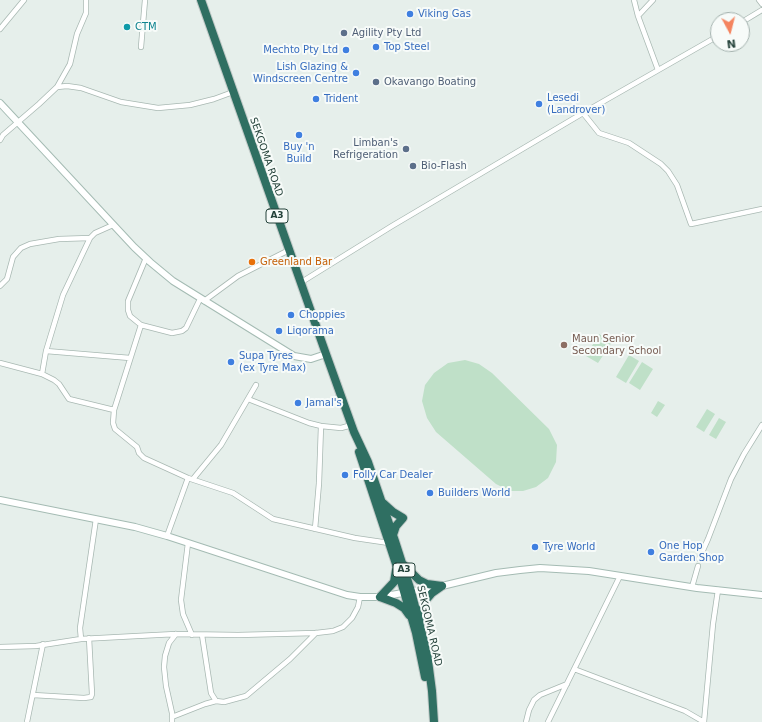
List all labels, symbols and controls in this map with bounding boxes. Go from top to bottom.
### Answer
place label: Viking Gas [418,8,471,20]
marker: Viking Gas [405,9,415,19]
north arrow [710,12,750,52]
place label: CTM [135,21,157,33]
marker: CTM [122,22,132,32]
place label: Agility Pty Ltd [352,27,421,39]
marker: Agility Pty Ltd [339,28,349,38]
text: N [726,36,737,50]
place label: Top Steel [384,41,429,53]
marker: Top Steel [371,42,381,52]
place label: Mechto Pty Ltd [263,44,338,56]
marker: Mechto Pty Ltd [341,45,351,55]
place label: Lish Glazing & Windscreen Centre [253,61,348,84]
marker: Lish Glazing & Windscreen Centre [351,68,361,78]
place label: Okavango Boating [384,76,476,88]
marker: Okavango Boating [371,77,381,87]
place label: Lesedi (Landrover) [547,92,605,116]
place label: Trident [324,93,358,105]
marker: Trident [311,94,321,104]
marker: Lesedi (Landrover) [534,99,544,109]
street label: SEKGOMA ROAD [247,116,285,198]
marker: Buy 'n Build [294,130,304,140]
place label: Limban's Refrigeration [333,137,398,160]
place label: Buy 'n Build [283,141,315,164]
marker: Limban's Refrigeration [401,144,411,154]
place label: Bio-Flash [421,160,467,172]
marker: Bio-Flash [408,161,418,171]
road number: A3 [266,209,288,223]
place label: Greenland Bar [260,256,332,268]
marker: Greenland Bar [247,257,257,267]
place label: Choppies [299,309,345,321]
marker: Choppies [286,310,296,320]
place label: Liqorama [287,325,334,337]
marker: Liqorama [274,326,284,336]
place label: Maun Senior Secondary School [572,333,661,356]
marker: Maun Senior Secondary School [559,340,569,350]
place label: Supa Tyres (ex Tyre Max) [239,350,306,374]
marker: Supa Tyres (ex Tyre Max) [226,357,236,367]
place label: Jamal's [306,397,342,409]
marker: Jamal's [293,398,303,408]
place label: Folly Car Dealer [353,469,433,481]
marker: Folly Car Dealer [340,470,350,480]
place label: Builders World [438,487,510,499]
marker: Builders World [425,488,435,498]
place label: One Hop Garden Shop [659,540,724,564]
place label: Tyre World [543,541,595,553]
marker: Tyre World [530,542,540,552]
marker: One Hop Garden Shop [646,547,656,557]
road number: A3 [393,563,415,577]
street label: SEKGOMA ROAD [414,584,444,668]

